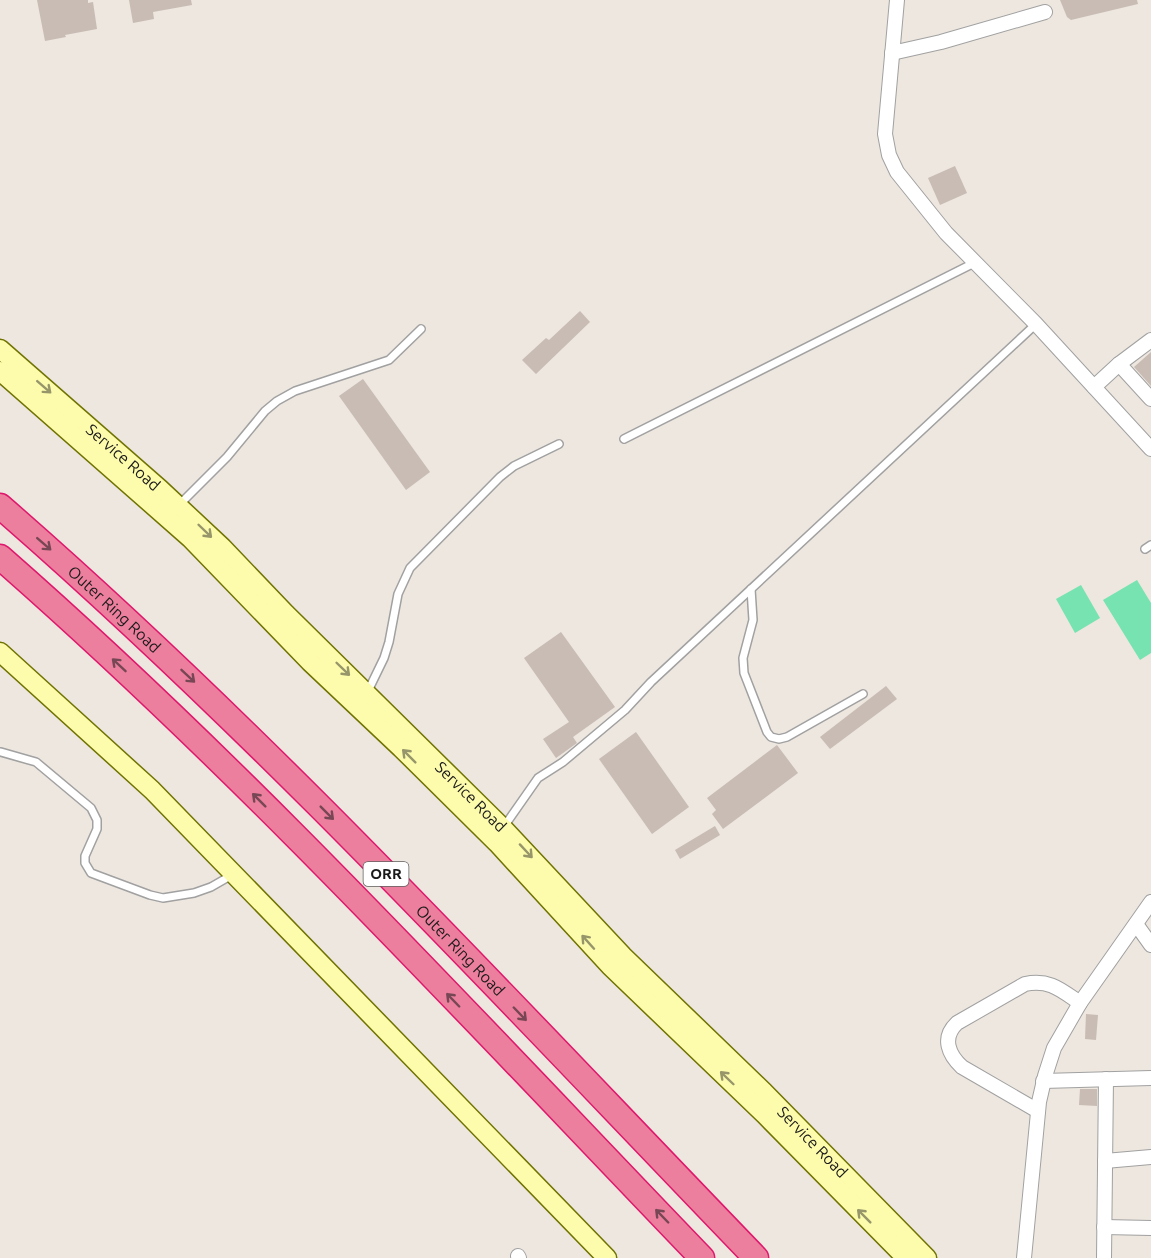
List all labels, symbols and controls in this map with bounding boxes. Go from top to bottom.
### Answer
one-way arrow [36,381,52,394]
street label: Service Road [83,420,164,494]
one-way arrow [198,524,213,539]
one-way arrow [36,537,51,551]
street label: Outer Ring Road [65,562,164,656]
one-way arrow [111,657,126,672]
one-way arrow [335,662,350,677]
one-way arrow [180,669,195,683]
one-way arrow [402,748,417,763]
street label: Service Road [432,758,510,835]
one-way arrow [251,792,266,807]
one-way arrow [319,805,334,820]
one-way arrow [518,844,533,859]
road number: ORR [364,862,408,886]
street label: Outer Ring Road [413,901,508,999]
one-way arrow [581,934,595,949]
one-way arrow [446,992,461,1007]
one-way arrow [513,1006,528,1021]
one-way arrow [719,1071,734,1086]
street label: Service Road [774,1103,852,1181]
one-way arrow [654,1208,669,1223]
one-way arrow [857,1209,872,1224]

